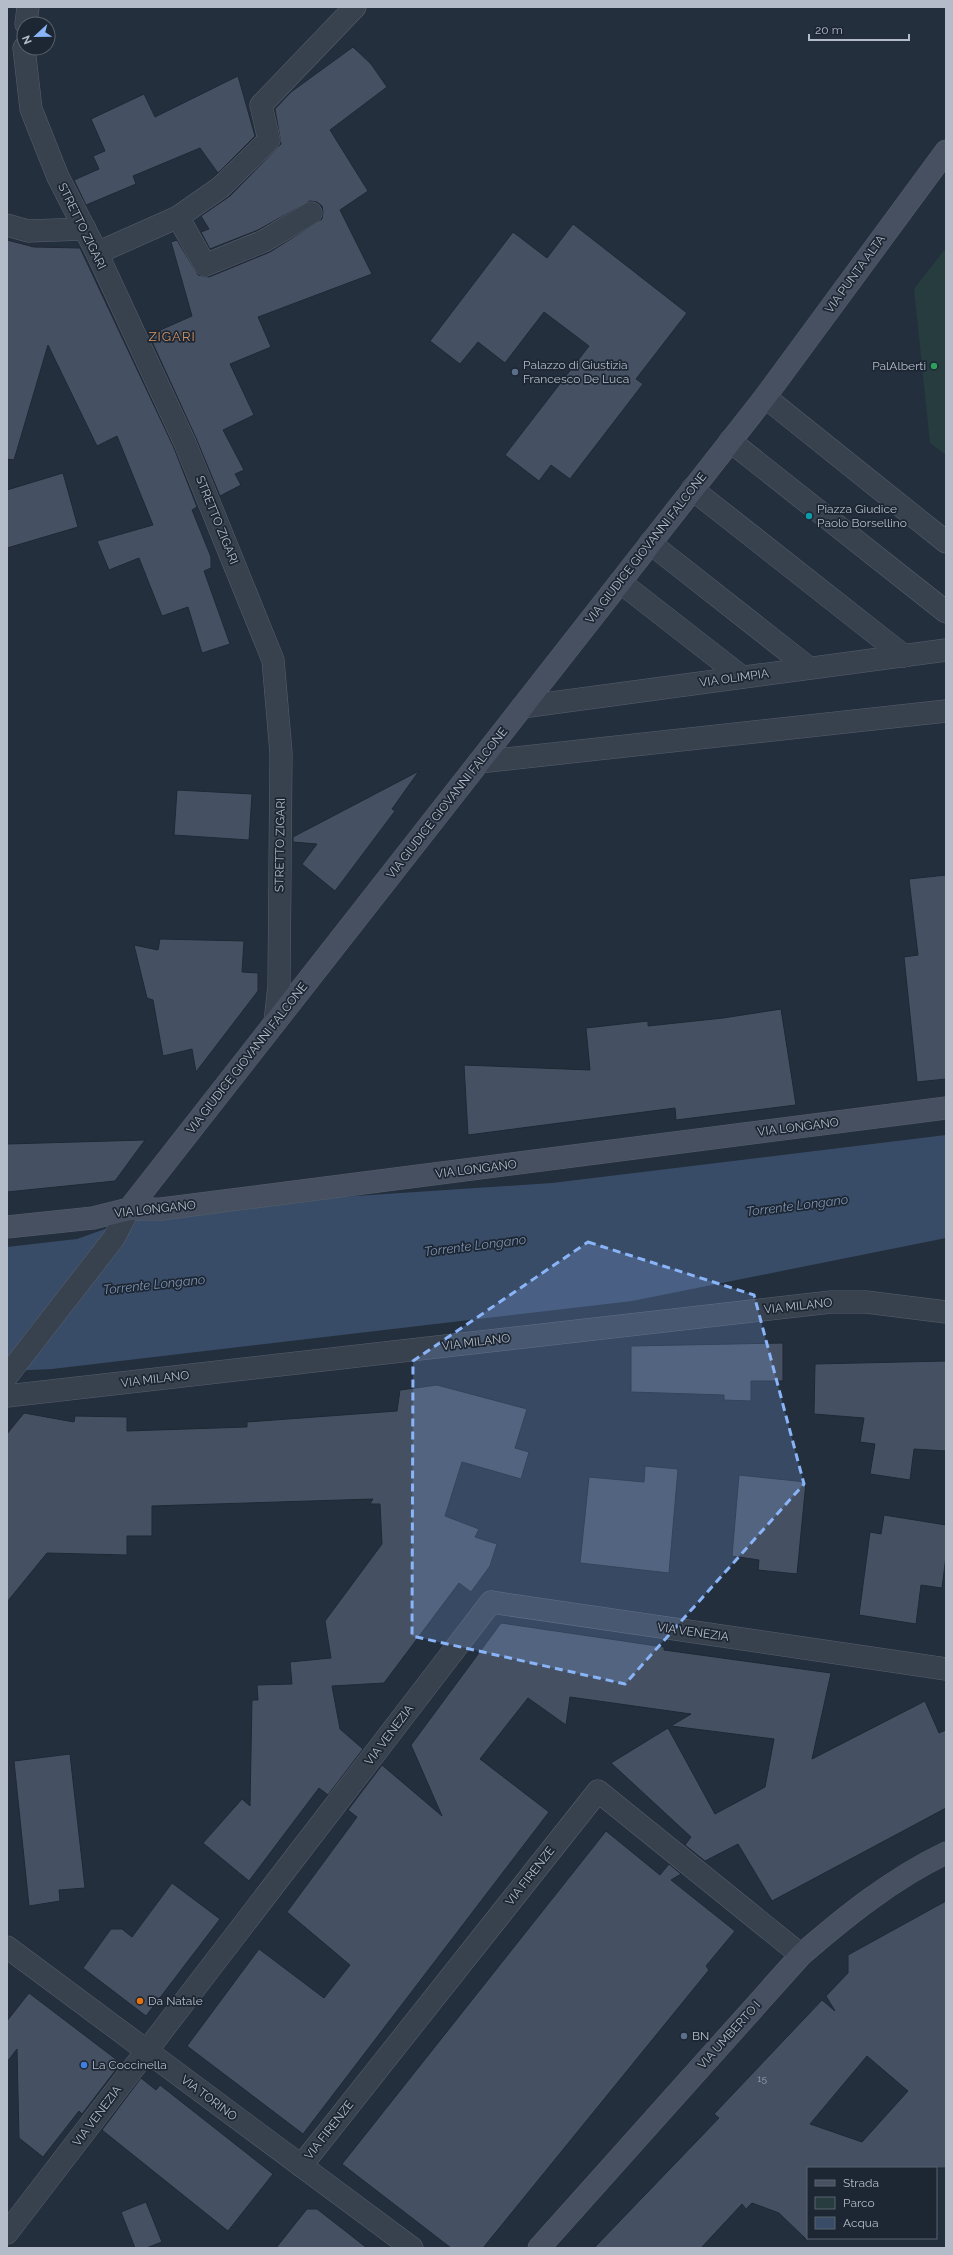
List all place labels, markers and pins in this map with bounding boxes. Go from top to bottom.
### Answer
place label: Palazzo di Giustizia Francesco De Luca [523,358,629,386]
place label: PalAlberti [872,359,926,373]
marker: PalAlberti [929,361,939,371]
marker: Palazzo di Giustizia Francesco De Luca [510,367,520,377]
place label: Piazza Giudice Paolo Borsellino [817,502,907,530]
marker: Piazza Giudice Paolo Borsellino [804,511,814,521]
place label: Da Natale [148,1994,203,2008]
marker: Da Natale [135,1996,145,2006]
place label: BN [692,2029,709,2043]
marker: BN [679,2031,689,2041]
place label: La Coccinella [92,2058,167,2072]
marker: La Coccinella [79,2060,89,2070]

